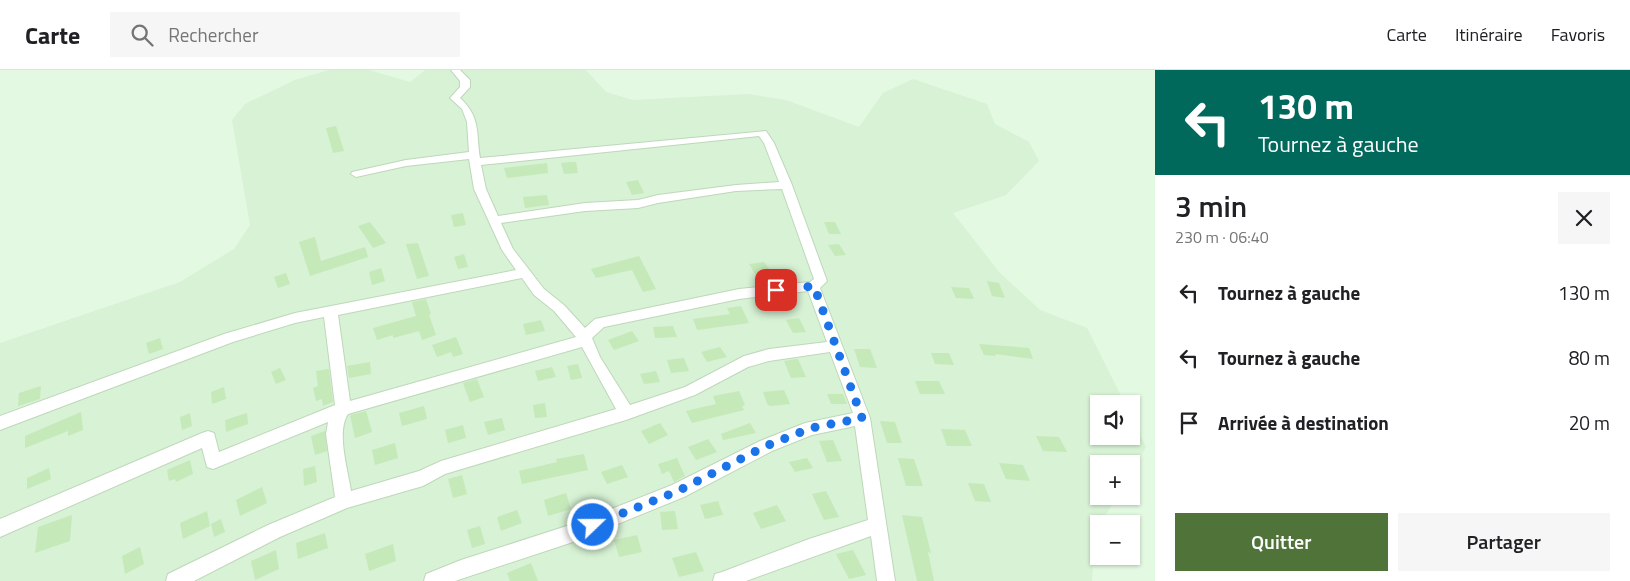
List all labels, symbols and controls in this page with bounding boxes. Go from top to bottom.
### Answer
search box [110,12,460,57]
text: Carte [25,17,80,53]
text: Rechercher [168,20,258,49]
icon: search [128,21,156,49]
text: Carte [1386,21,1427,48]
text: Itinéraire [1455,21,1523,48]
text: Favoris [1551,21,1605,48]
text: 130 m [1258,79,1354,133]
icon: left [1175,90,1240,155]
text: Tournez à gauche [1258,127,1419,161]
text: 3 min [1175,183,1247,229]
button: close [1558,192,1610,244]
text: 230 m · 06:40 [1175,225,1269,249]
pin [755,269,797,311]
icon: arrive [762,276,790,304]
text: Tournez à gauche [1218,278,1360,307]
text: 130 m [1558,278,1610,307]
icon: left [1175,279,1203,307]
text: Tournez à gauche [1218,343,1360,372]
text: 80 m [1569,343,1610,372]
icon: left [1175,344,1203,372]
map controls [1090,395,1140,565]
button: sound [1090,395,1140,445]
text: Arrivée à destination [1218,408,1389,437]
text: 20 m [1569,408,1610,437]
icon: arrive [1175,409,1203,437]
button: + [1090,455,1140,505]
position arrow [566,498,618,550]
button: Quitter [1175,513,1388,571]
button: Partager [1398,513,1610,571]
button: − [1090,515,1140,565]

